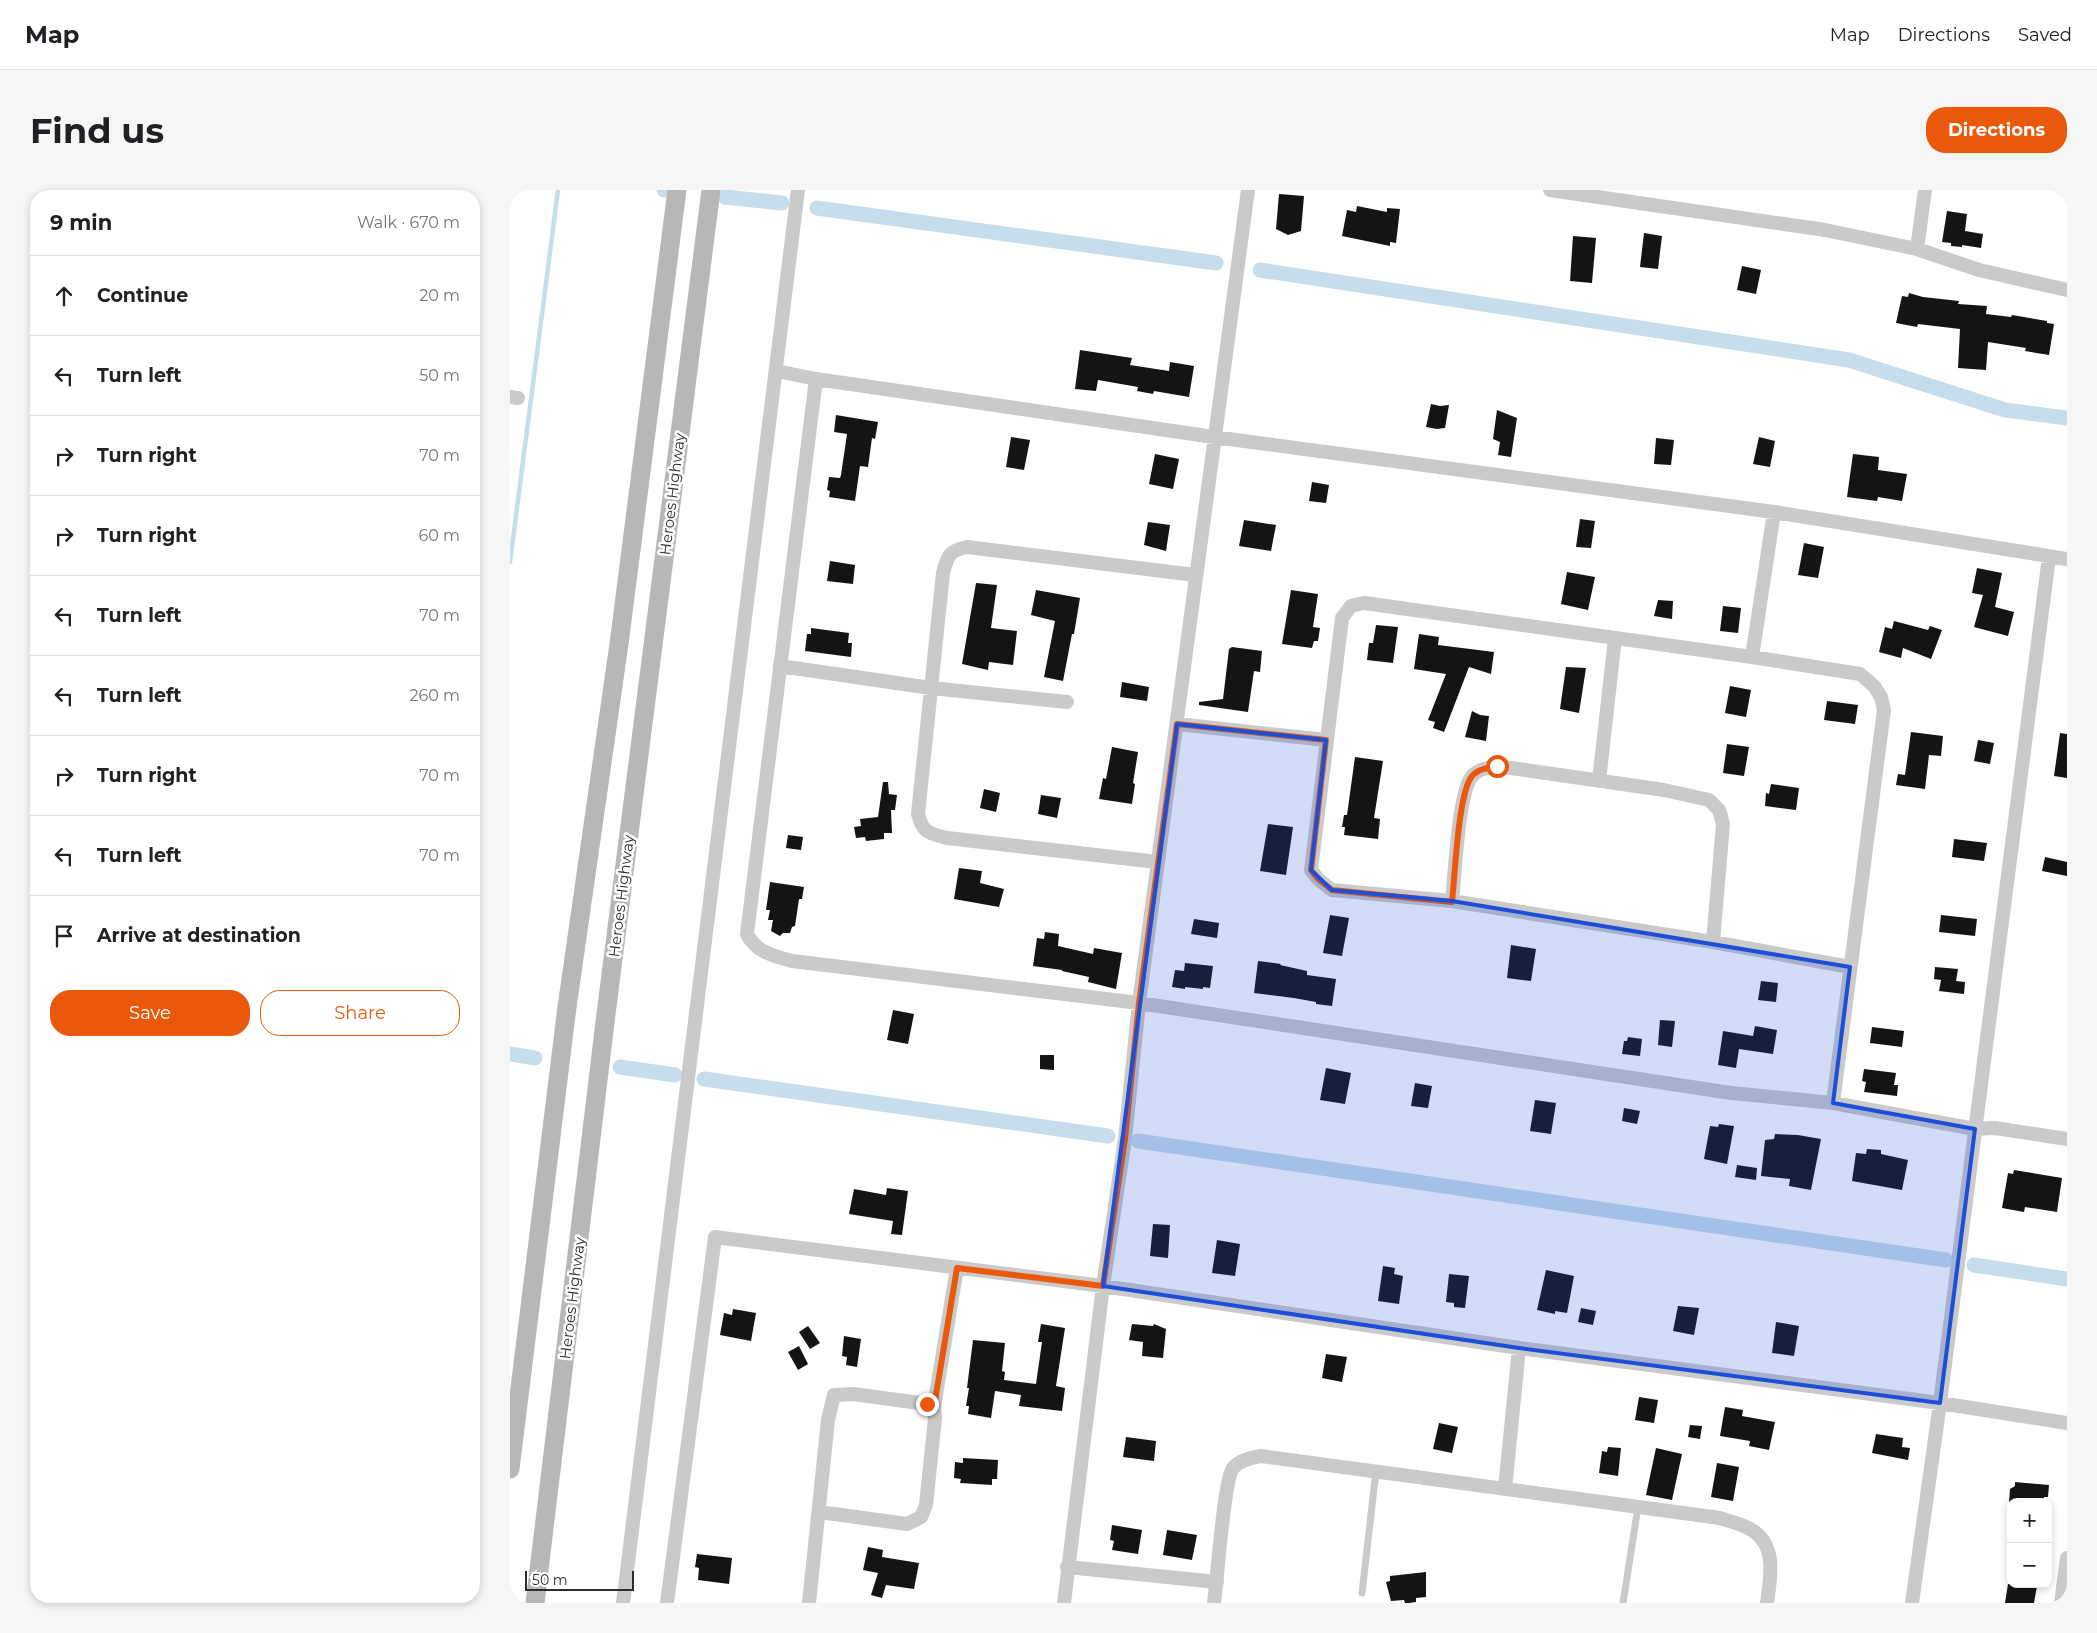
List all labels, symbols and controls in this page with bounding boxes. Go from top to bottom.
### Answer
text: Map [25,20,79,49]
text: Map [1830,24,1870,46]
text: Directions [1898,24,1990,46]
text: Saved [2018,24,2072,46]
button: Directions [1926,107,2067,153]
text: Find us [30,109,164,152]
text: 9 min [50,210,112,235]
text: Walk · 670 m [357,213,460,232]
icon: ahead [50,282,78,310]
text: Continue [97,284,188,307]
text: 20 m [419,286,460,305]
icon: left [50,362,78,390]
text: Turn left [97,364,182,387]
text: 50 m [419,366,460,385]
street label: Heroes Highway [655,431,689,556]
icon: right [50,442,78,470]
text: Turn right [97,444,197,467]
text: 70 m [419,446,460,465]
icon: right [50,522,78,550]
text: Turn right [97,524,197,547]
text: 60 m [418,526,460,545]
icon: left [50,602,78,630]
text: Turn left [97,604,182,627]
text: 70 m [419,606,460,625]
icon: left [50,682,78,710]
text: Turn left [97,684,182,707]
text: 260 m [409,686,460,705]
route start [1486,755,1509,778]
icon: right [50,762,78,790]
text: Turn right [97,764,197,787]
text: 70 m [419,766,460,785]
street label: Heroes Highway [604,833,638,958]
icon: left [50,842,78,870]
text: Turn left [97,844,182,867]
text: 70 m [419,846,460,865]
icon: arrive [50,922,78,950]
text: Arrive at destination [97,924,301,947]
button: Save [50,990,250,1036]
button: Share [260,990,460,1036]
street label: Heroes Highway [555,1235,589,1360]
route end [916,1393,939,1416]
map controls [2007,1498,2052,1588]
button: + [2007,1498,2052,1543]
button: − [2007,1543,2052,1588]
scale bar [525,1568,634,1591]
text: 50 m [532,1571,568,1589]

